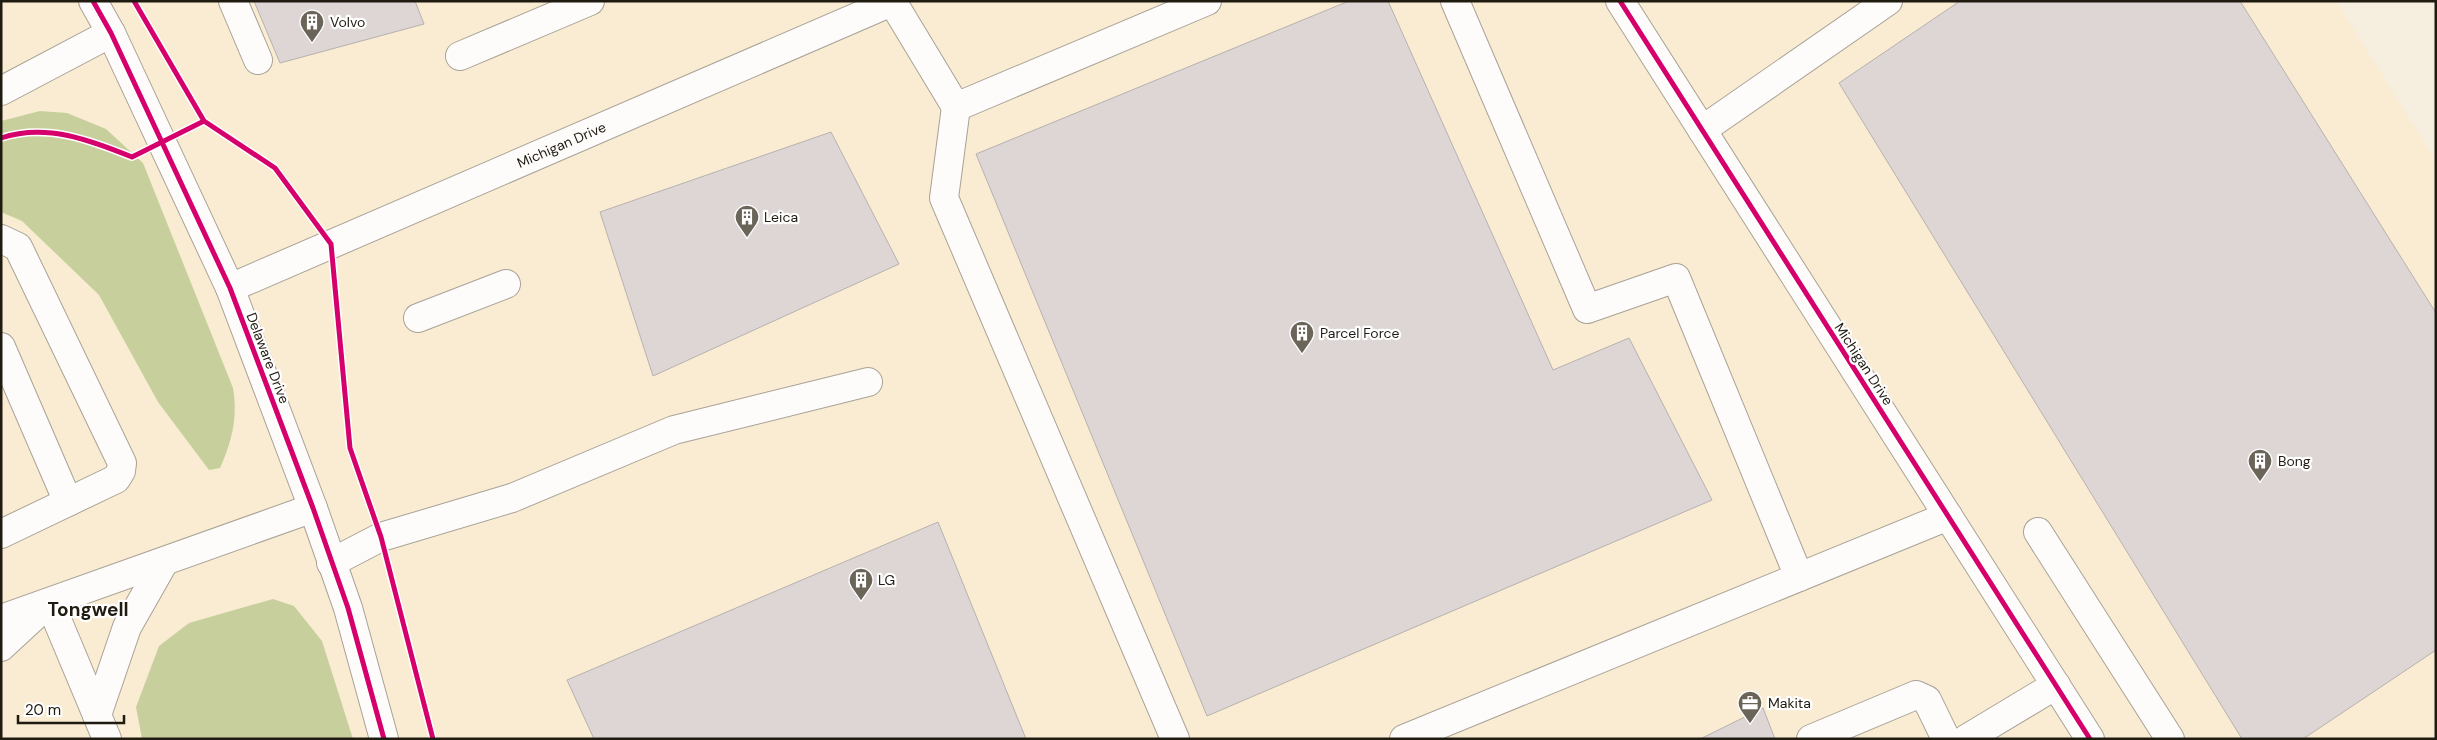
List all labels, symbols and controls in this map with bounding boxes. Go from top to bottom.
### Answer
building icon: Volvo [299,9,325,43]
place label: Volvo [330,13,365,31]
street label: Michigan Drive [514,118,609,172]
building icon: Leica [734,204,760,238]
place label: Leica [764,208,798,226]
street label: Delaware Drive [242,310,294,406]
street label: Michigan Drive [1831,319,1897,409]
building icon: Parcel Force [1289,320,1315,354]
place label: Parcel Force [1320,324,1400,342]
building icon: Bong [2247,448,2273,482]
place label: Bong [2278,452,2311,470]
building icon: LG [848,567,874,601]
place label: LG [878,571,895,589]
district label: Tongwell [47,597,129,622]
office icon: Makita [1737,690,1763,724]
scale bar [18,692,124,724]
place label: Makita [1768,694,1811,712]
text: 20 m [25,700,61,720]

